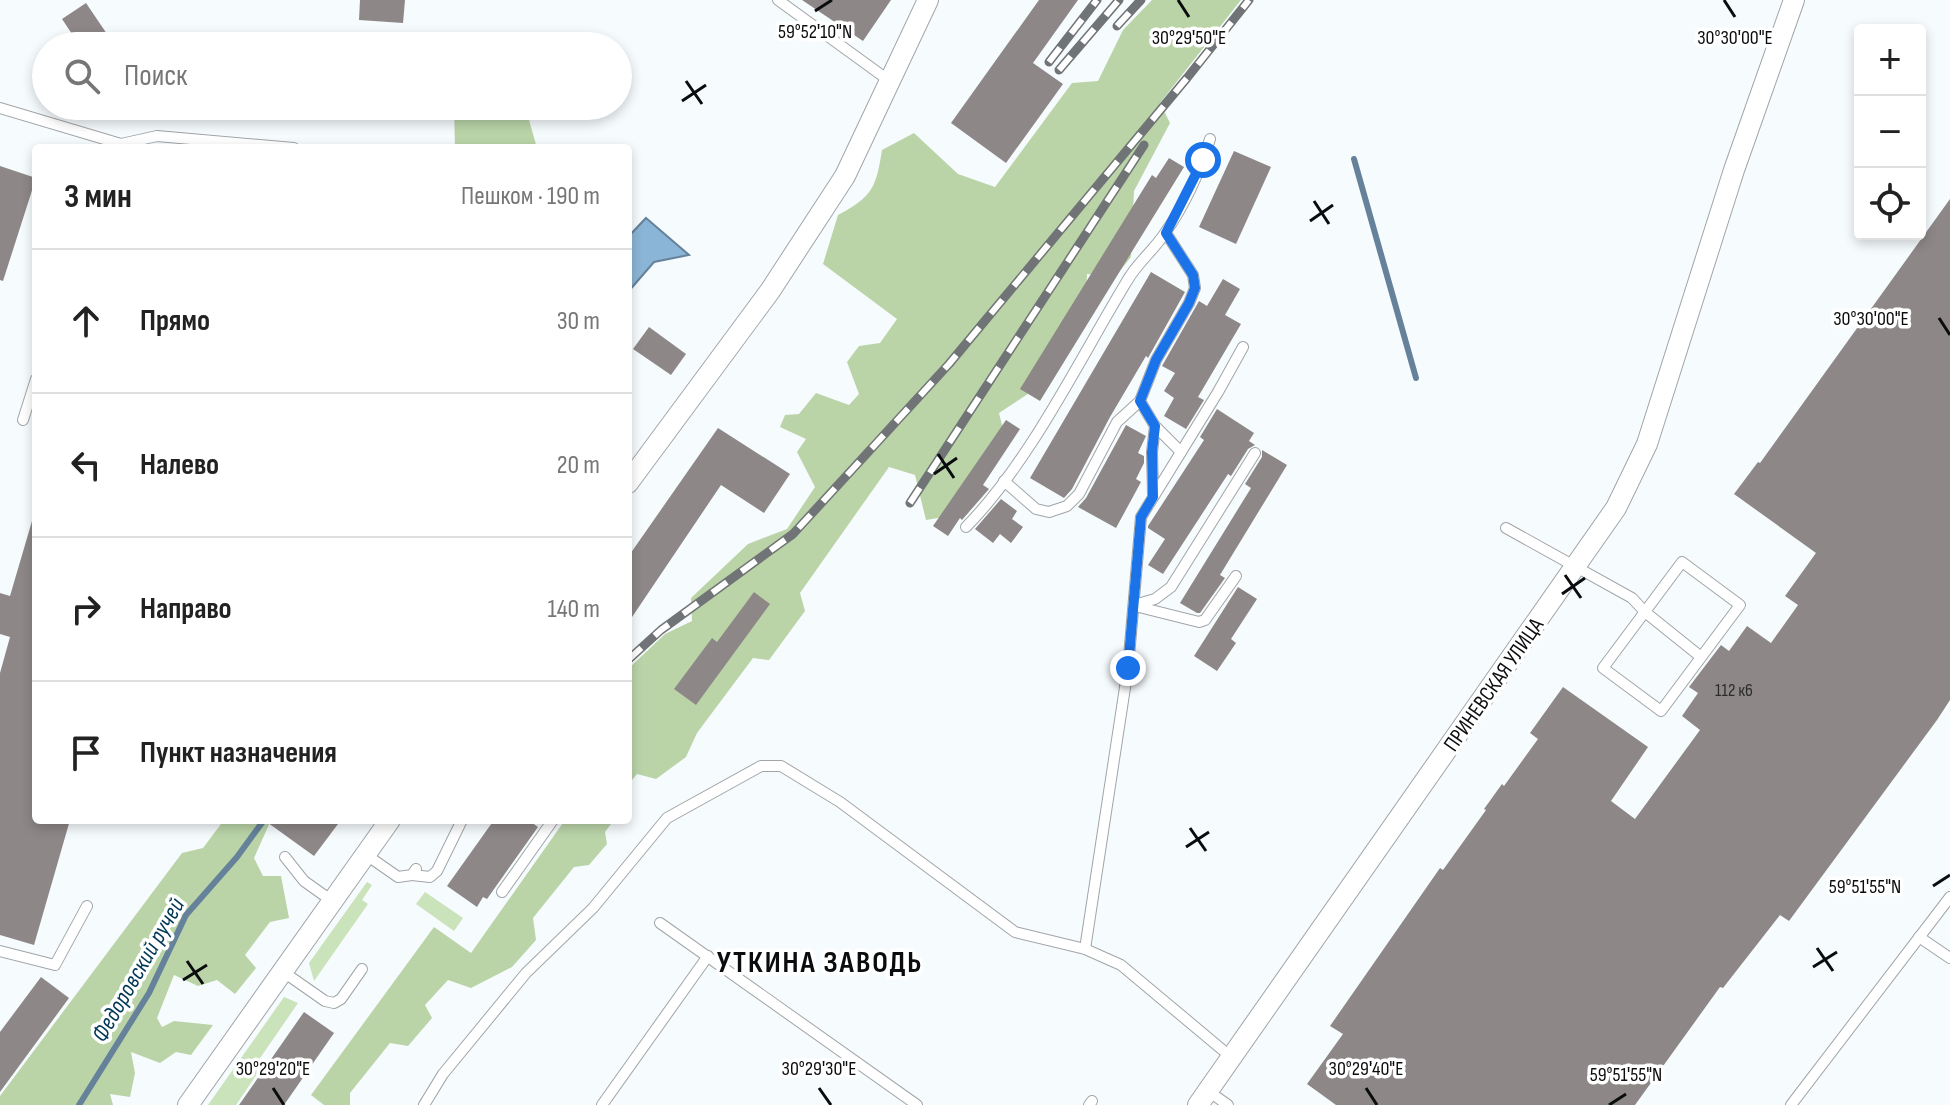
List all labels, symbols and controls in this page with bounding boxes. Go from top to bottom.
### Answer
text: 59°52'10"N [778,20,852,44]
map controls [1854,24,1926,240]
button: + [1854,24,1926,96]
text: 30°29'50"E [1152,26,1226,50]
text: 30°30'00"E [1697,26,1773,50]
search box [32,32,632,120]
icon: search [60,54,104,98]
text: Поиск [124,58,187,94]
button: − [1854,96,1926,168]
route start [1185,142,1221,178]
button: locate [1854,168,1926,240]
text: 3 мин [64,176,132,217]
text: Пешком · 190 m [461,181,600,212]
icon: ahead [64,299,108,343]
text: Прямо [140,303,210,339]
text: 30 m [557,306,600,337]
text: 30°30'00"E [1833,307,1909,331]
icon: left [64,443,108,487]
text: Налево [140,447,219,483]
text: 20 m [557,450,600,481]
icon: right [64,587,108,631]
text: Направо [140,591,232,627]
text: 140 m [548,594,600,625]
street label: ПРИНЕВСКАЯ УЛИЦА [1438,613,1550,757]
route end [1110,650,1146,686]
house number: 112 к6 [1715,680,1753,701]
icon: arrive [64,731,108,775]
text: Пункт назначения [140,735,337,771]
text: 59°51'55"N [1829,875,1901,899]
water label: Федоровский ручей [85,893,191,1047]
district label: УТКИНА ЗАВОДЬ [717,945,923,981]
text: 30°29'20"E [236,1057,310,1081]
text: 30°29'30"E [782,1057,856,1081]
text: 30°29'40"E [1329,1057,1403,1081]
text: 59°51'55"N [1590,1063,1662,1087]

